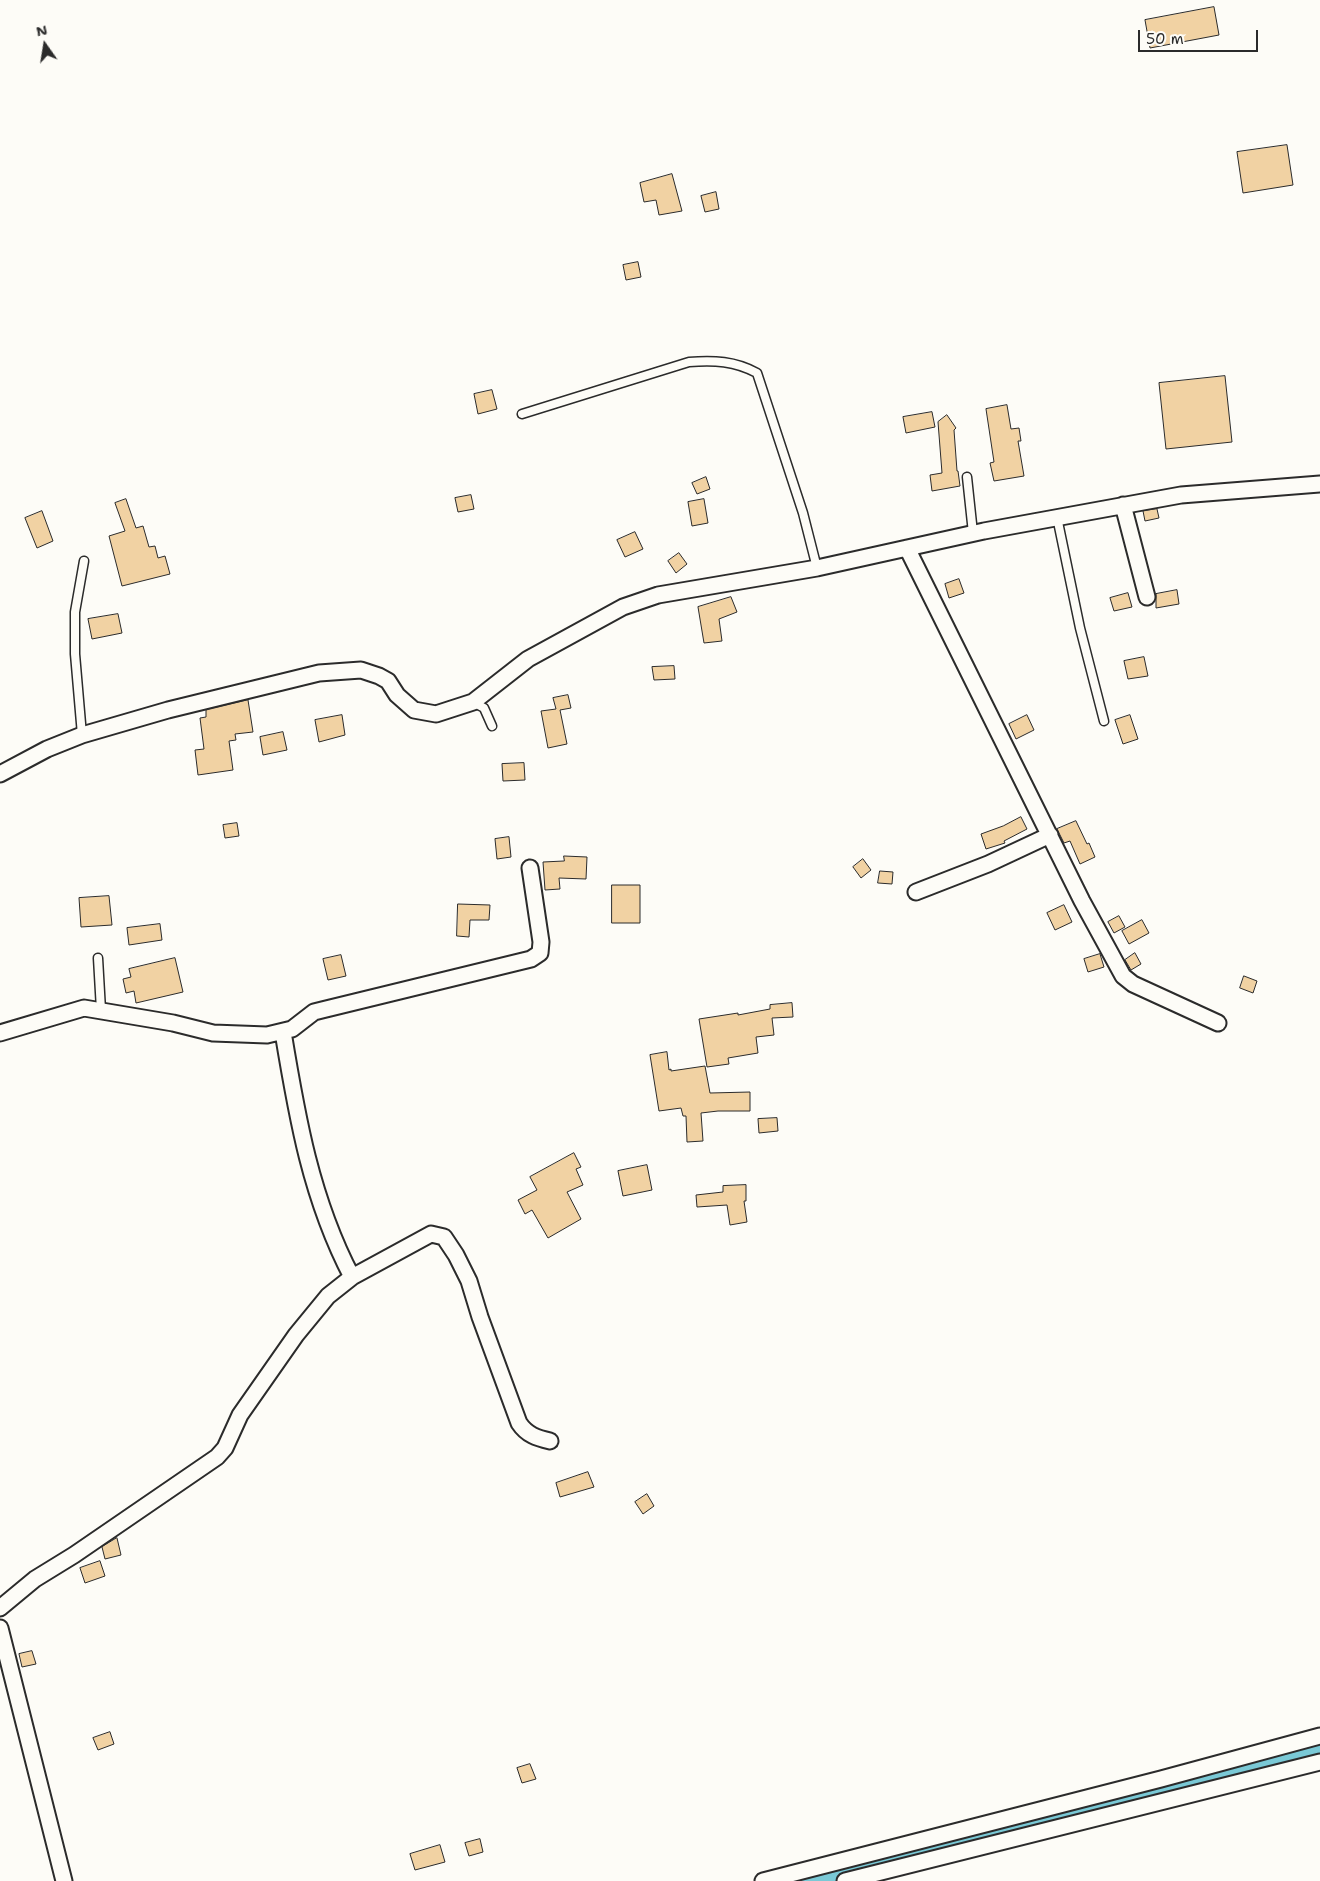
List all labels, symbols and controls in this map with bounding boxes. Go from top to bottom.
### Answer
north arrow [20,20,70,70]
text: N [34,20,49,40]
scale bar [1140,20,1260,52]
text: 50 m [1146,29,1184,49]

